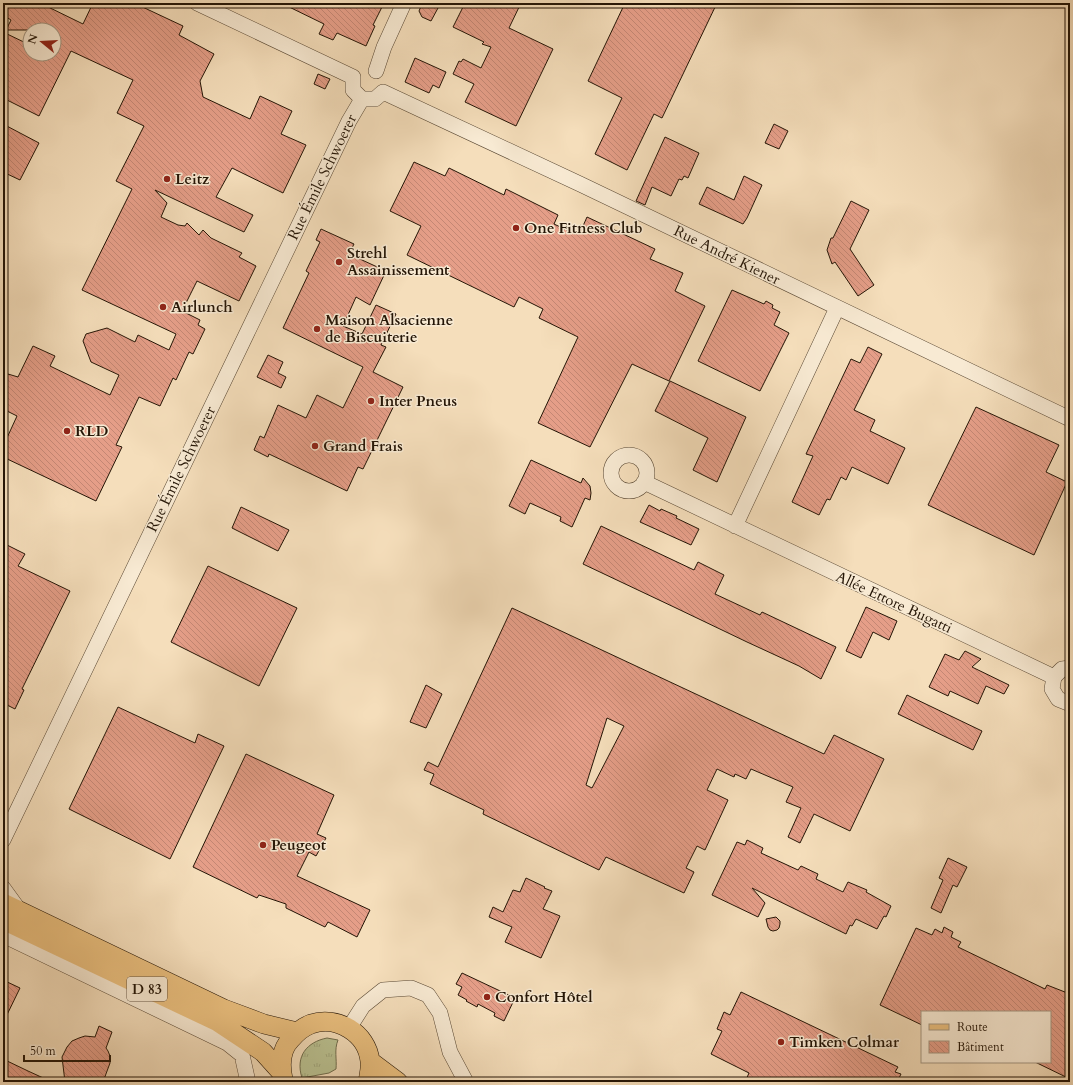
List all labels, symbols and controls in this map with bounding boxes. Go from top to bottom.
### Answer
north arrow [22,22,62,62]
text: N [24,32,42,46]
street label: Rue Émile Schwoerer [283,110,361,243]
place label: Leitz [175,169,210,189]
marker: Leitz [162,174,172,184]
place label: One Fitness Club [524,218,643,238]
street label: Rue André Kiener [671,221,784,290]
marker: One Fitness Club [511,223,521,233]
place label: Strehl Assainissement [347,243,450,280]
marker: Strehl Assainissement [334,257,344,267]
place label: Airlunch [171,297,233,317]
marker: Airlunch [158,302,168,312]
place label: Maison Alsacienne de Biscuiterie [325,310,453,347]
marker: Maison Alsacienne de Biscuiterie [312,324,322,334]
place label: Inter Pneus [379,391,457,411]
marker: Inter Pneus [366,396,376,406]
street label: Rue Émile Schwoerer [142,402,220,535]
place label: RLD [75,421,109,441]
marker: RLD [62,426,72,436]
place label: Grand Frais [323,436,403,456]
marker: Grand Frais [310,441,320,451]
street label: Allée Ettore Bugatti [833,566,955,638]
place label: Peugeot [271,835,327,855]
marker: Peugeot [258,840,268,850]
road number: D 83 [127,977,167,1001]
place label: Confort Hôtel [495,987,593,1007]
marker: Confort Hôtel [482,992,492,1002]
legend [921,1011,1051,1063]
text: Route [957,1019,988,1035]
place label: Timken Colmar [789,1032,900,1052]
scale bar [24,1037,110,1063]
marker: Timken Colmar [776,1037,786,1047]
text: Bâtiment [957,1039,1004,1055]
text: 50 m [30,1043,57,1059]

